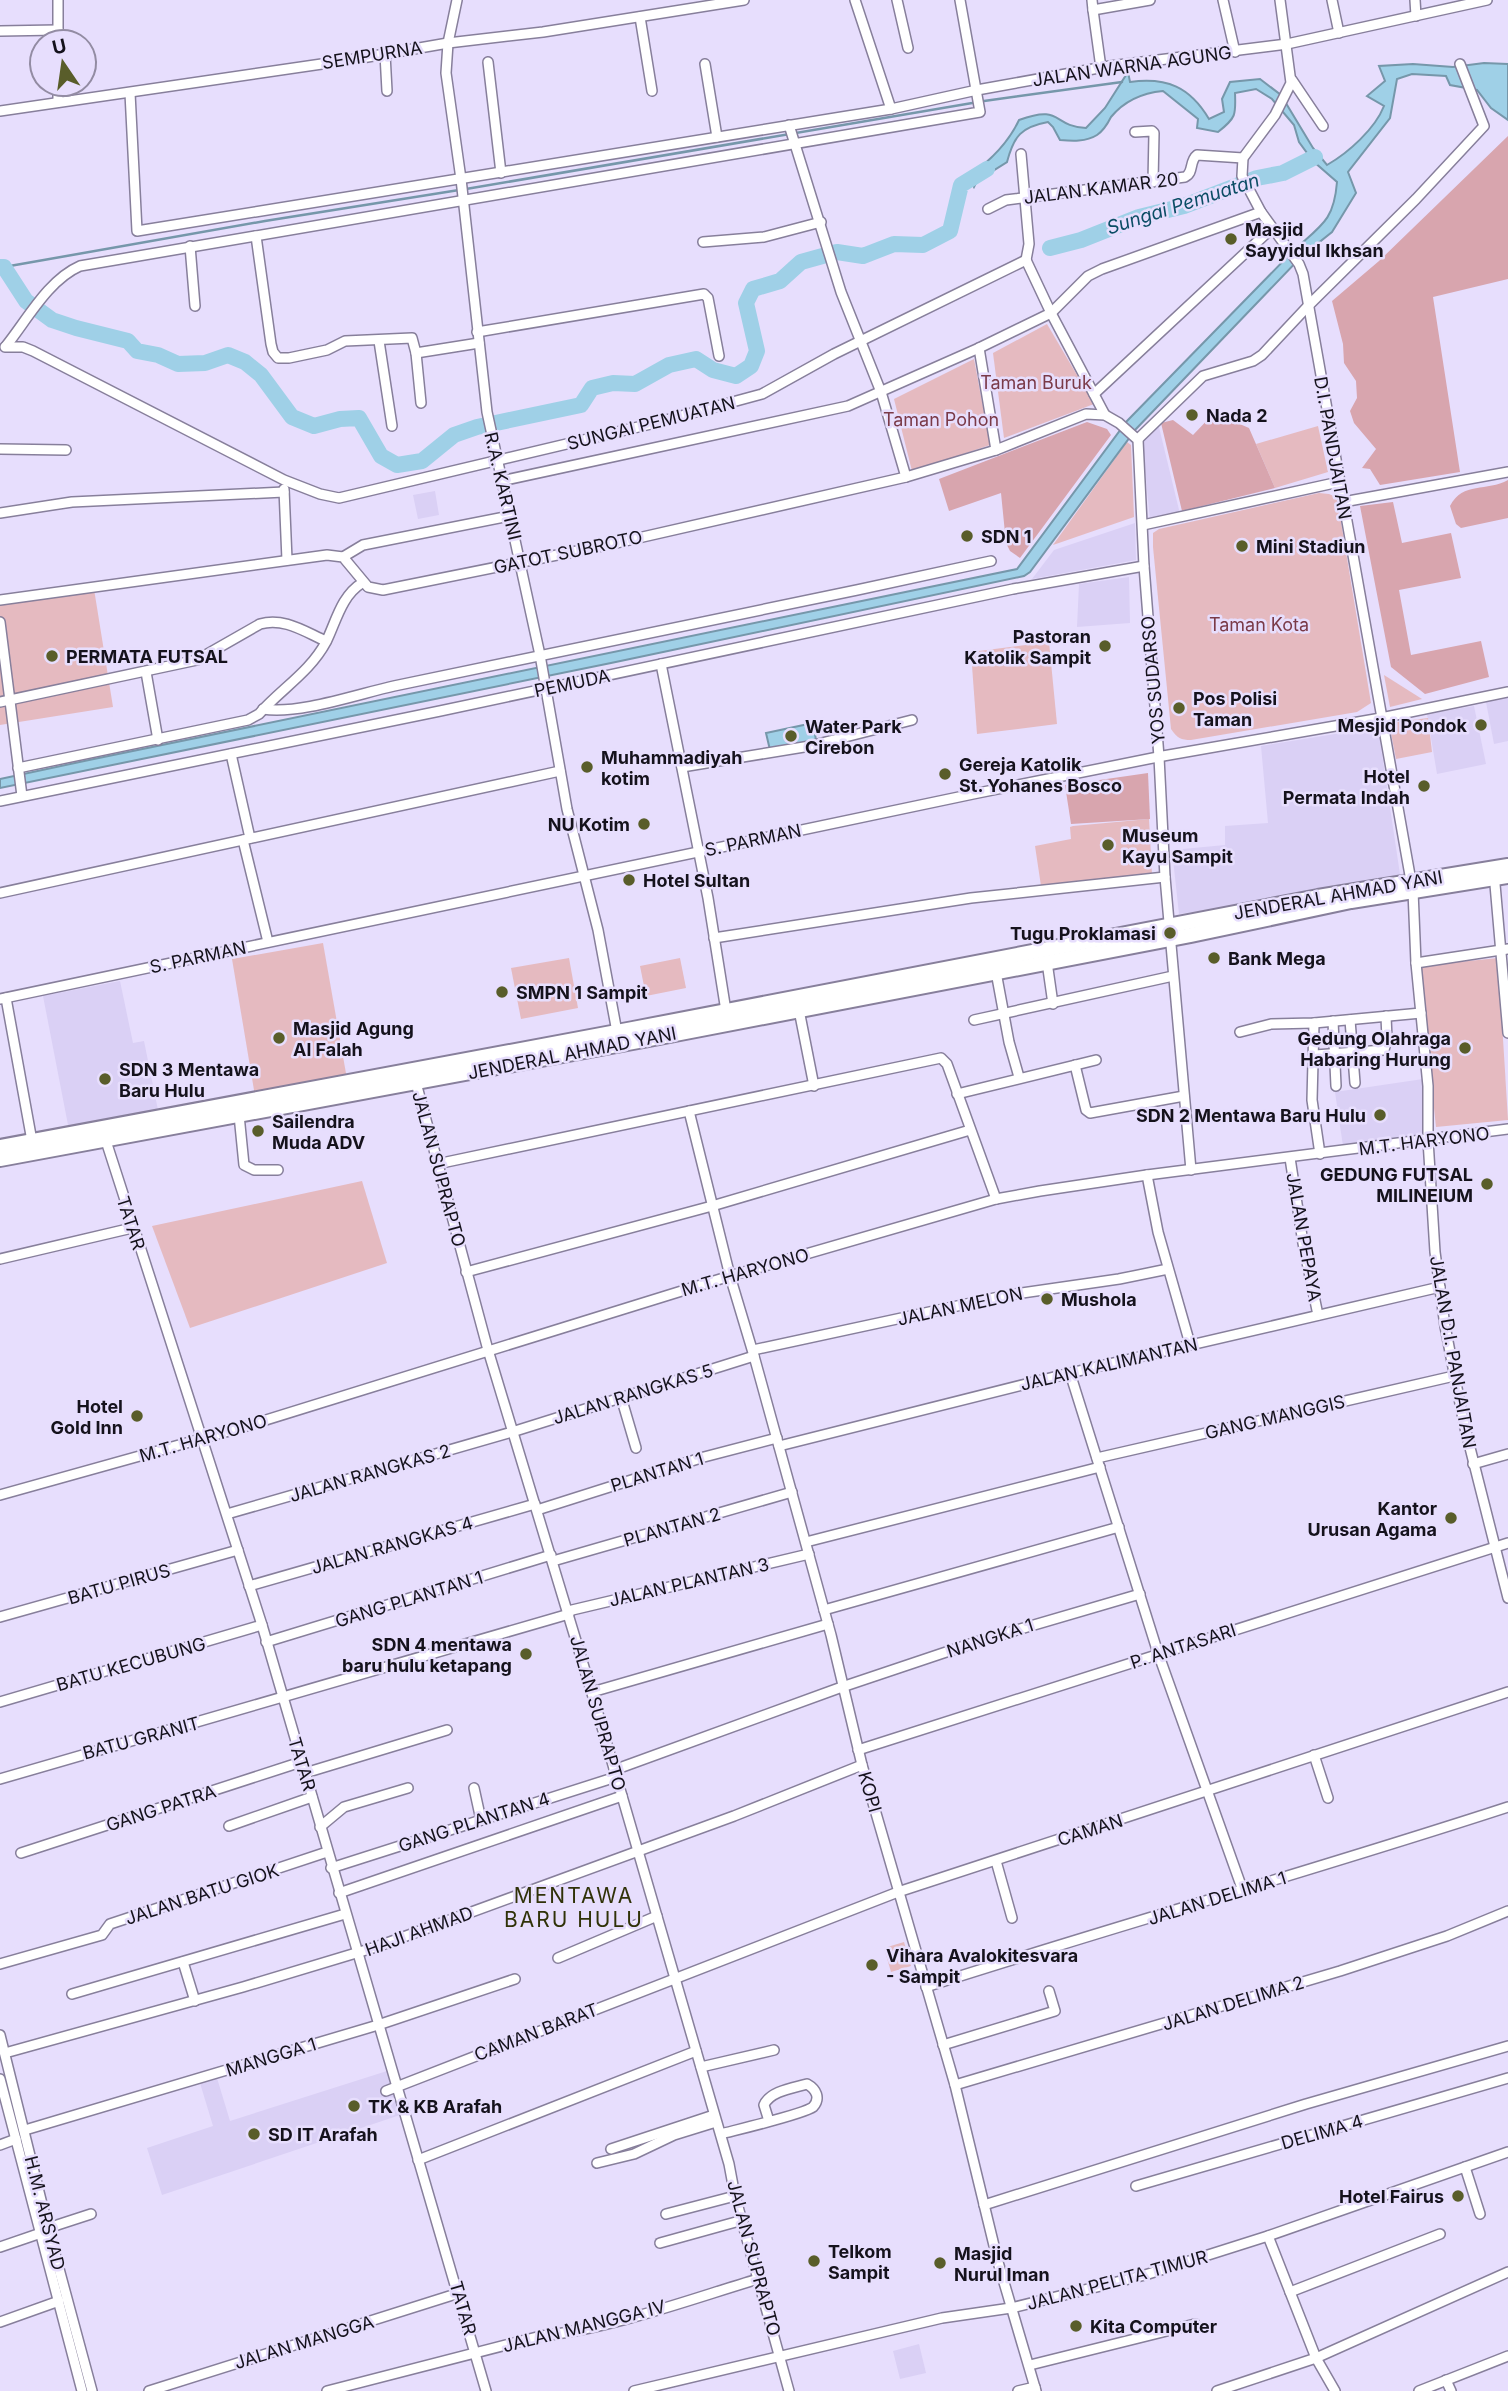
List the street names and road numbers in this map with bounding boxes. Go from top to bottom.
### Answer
street label: SEMPURNA [320,37,424,73]
street label: JALAN WARNA AGUNG [1031,42,1233,90]
street label: JALAN KAMAR 20 [1022,168,1180,208]
street label: D.I. PANDJAITAN [1310,375,1356,521]
street label: SUNGAI PEMUATAN [565,392,737,454]
street label: R.A. KARTINI [480,430,526,542]
street label: GATOT SUBROTO [492,526,644,578]
street label: YOS SUDARSO [1137,615,1169,745]
street label: PEMUDA [532,665,612,701]
street label: S. PARMAN [703,820,803,860]
street label: JENDERAL AHMAD YANI [1232,866,1444,924]
street label: S. PARMAN [148,937,248,977]
street label: JENDERAL AHMAD YANI [466,1022,678,1084]
street label: JALAN SUPRAPTO [408,1089,470,1249]
street label: M.T. HARYONO [1357,1123,1491,1159]
street label: JALAN PEPAYA [1282,1171,1326,1303]
street label: TATAR [113,1194,150,1253]
street label: M.T. HARYONO [679,1244,811,1300]
street label: JALAN D.I. PANJAITAN [1426,1254,1480,1450]
street label: JALAN MELON [895,1282,1025,1330]
street label: JALAN KALIMANTAN [1018,1333,1200,1395]
street label: JALAN RANGKAS 5 [550,1360,716,1428]
street label: GANG MANGGIS [1203,1391,1347,1443]
street label: M.T. HARYONO [137,1410,269,1466]
street label: JALAN RANGKAS 2 [287,1440,453,1506]
street label: PLANTAN 1 [608,1448,706,1496]
street label: PLANTAN 2 [621,1503,723,1551]
street label: JALAN RANGKAS 4 [309,1512,475,1578]
street label: JALAN PLANTAN 3 [607,1553,771,1611]
street label: BATU PIRUS [65,1559,173,1609]
street label: GANG PLANTAN 1 [332,1567,486,1631]
street label: NANGKA 1 [944,1614,1036,1662]
street label: P. ANTASARI [1127,1619,1239,1673]
street label: BATU KECUBUNG [54,1633,208,1695]
street label: JALAN SUPRAPTO [566,1633,630,1793]
street label: BATU GRANIT [80,1712,202,1764]
street label: TATAR [284,1735,320,1794]
street label: KOPI [854,1769,886,1815]
street label: GANG PATRA [103,1780,219,1836]
street label: GANG PLANTAN 4 [396,1788,552,1856]
street label: CAMAN [1055,1810,1125,1850]
street label: JALAN BATU GIOK [122,1859,282,1929]
street label: JALAN DELIMA 1 [1145,1867,1289,1929]
street label: HAJI AHMAD [362,1902,476,1960]
street label: JALAN DELIMA 2 [1160,1971,1306,2035]
street label: CAMAN BARAT [471,1999,601,2065]
street label: MANGGA 1 [223,2033,319,2081]
street label: DELIMA 4 [1279,2110,1365,2154]
street label: H.M. ARSYAD [21,2154,69,2272]
street label: JALAN SUPRAPTO [723,2178,785,2338]
street label: JALAN PELITA TIMUR [1024,2246,1210,2314]
street label: TATAR [445,2279,481,2338]
street label: JALAN MANGGA IV [500,2296,668,2356]
street label: JALAN MANGGA [232,2311,376,2373]

